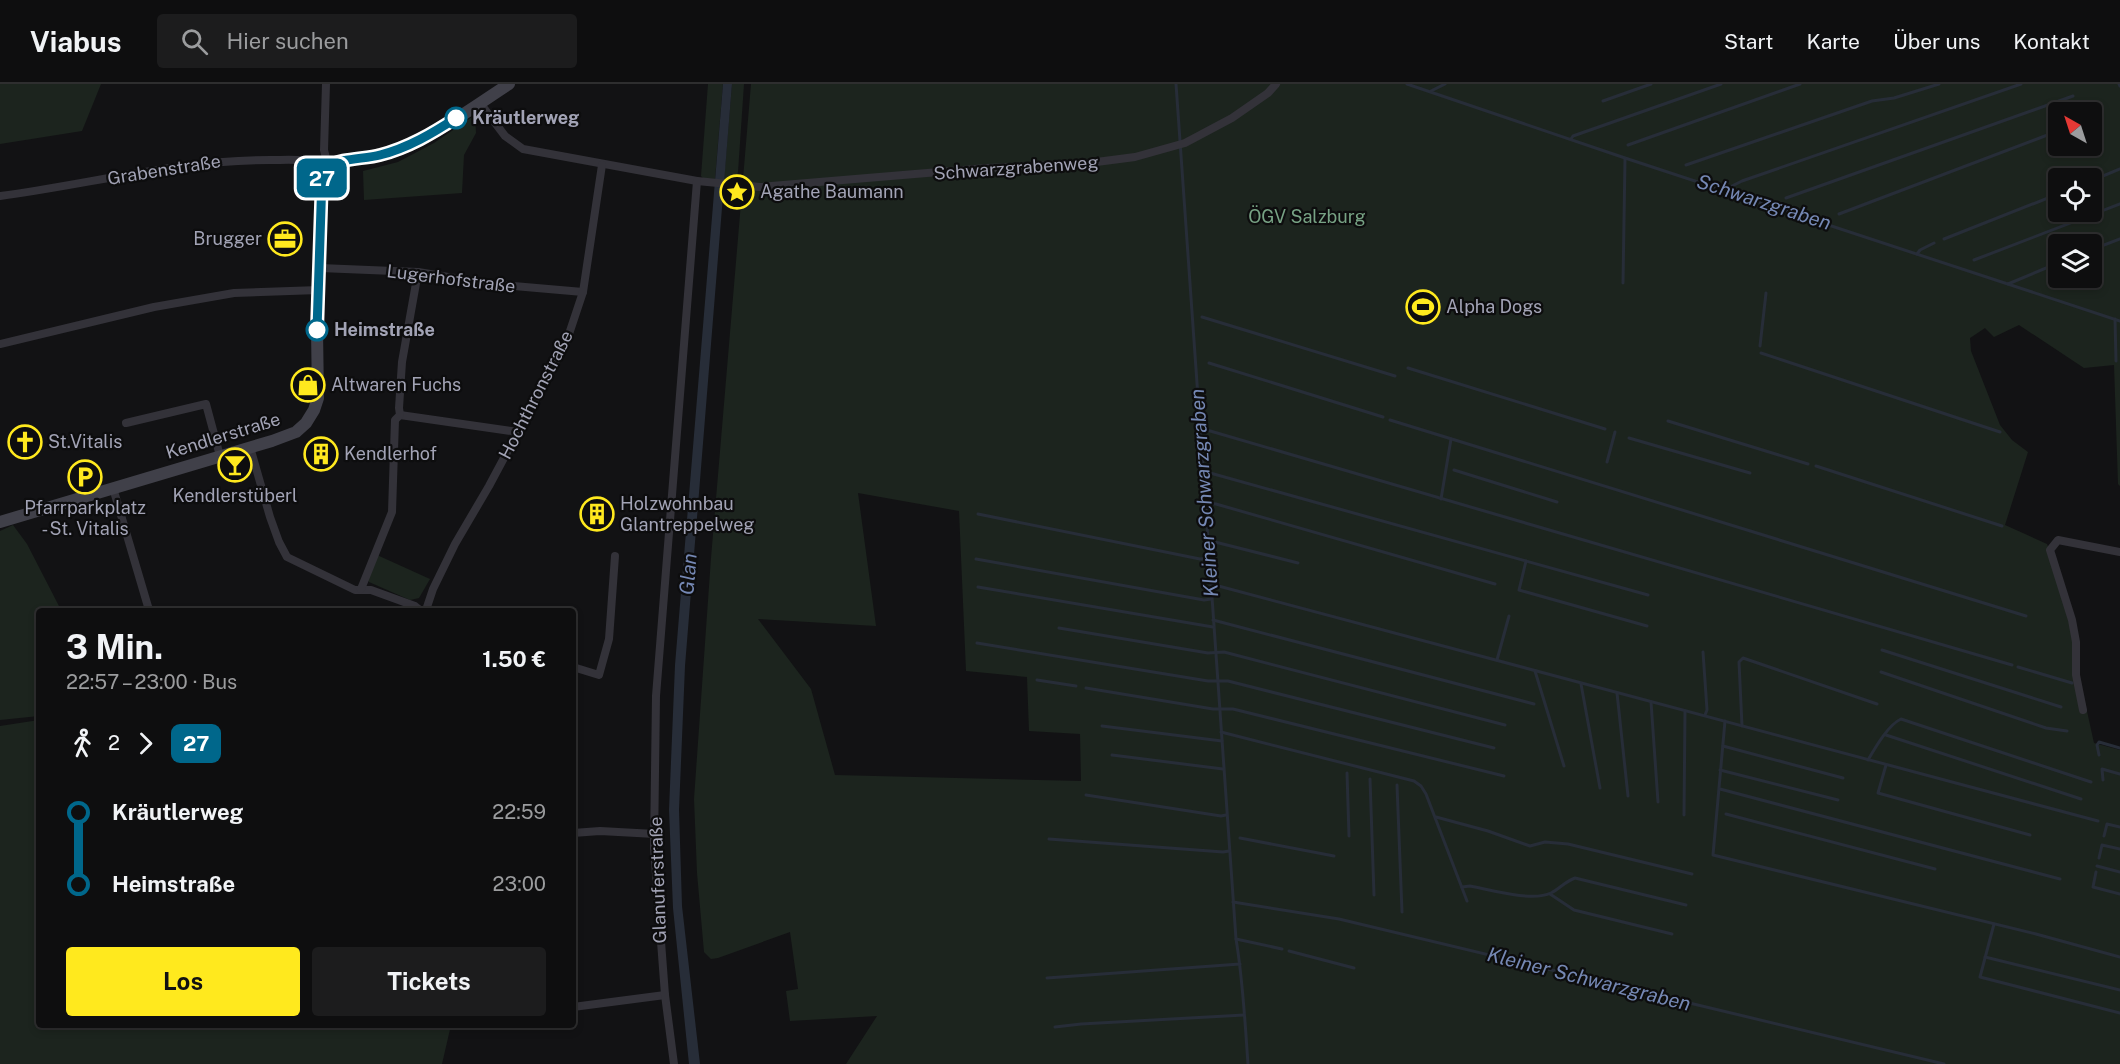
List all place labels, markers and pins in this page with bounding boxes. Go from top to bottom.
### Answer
marker: Kräutlerweg [445,107,467,129]
place label: Kräutlerweg [472,107,579,128]
place icon: Agathe Baumann [719,174,755,210]
place label: Agathe Baumann [760,181,904,202]
office icon: Brugger [267,221,303,257]
place label: Brugger [193,228,262,249]
sports icon: Alpha Dogs [1405,289,1441,325]
place label: Alpha Dogs [1446,296,1542,317]
marker: Heimstraße [306,319,328,341]
place label: Heimstraße [334,319,435,340]
shop icon: Altwaren Fuchs [290,367,326,403]
place label: Altwaren Fuchs [331,374,461,395]
church icon: St.Vitalis [7,424,43,460]
place label: St.Vitalis [48,431,122,452]
building icon: Kendlerhof [303,436,339,472]
place label: Kendlerhof [344,443,437,464]
bar icon: Kendlerstüberl [217,447,253,483]
parking icon: Pfarrparkplatz - St. Vitalis [67,459,103,495]
place label: Kendlerstüberl [172,485,298,506]
place label: Holzwohnbau Glantreppelweg [620,493,755,535]
building icon: Holzwohnbau Glantreppelweg [579,496,615,532]
place label: Pfarrparkplatz - St. Vitalis [24,497,146,539]

